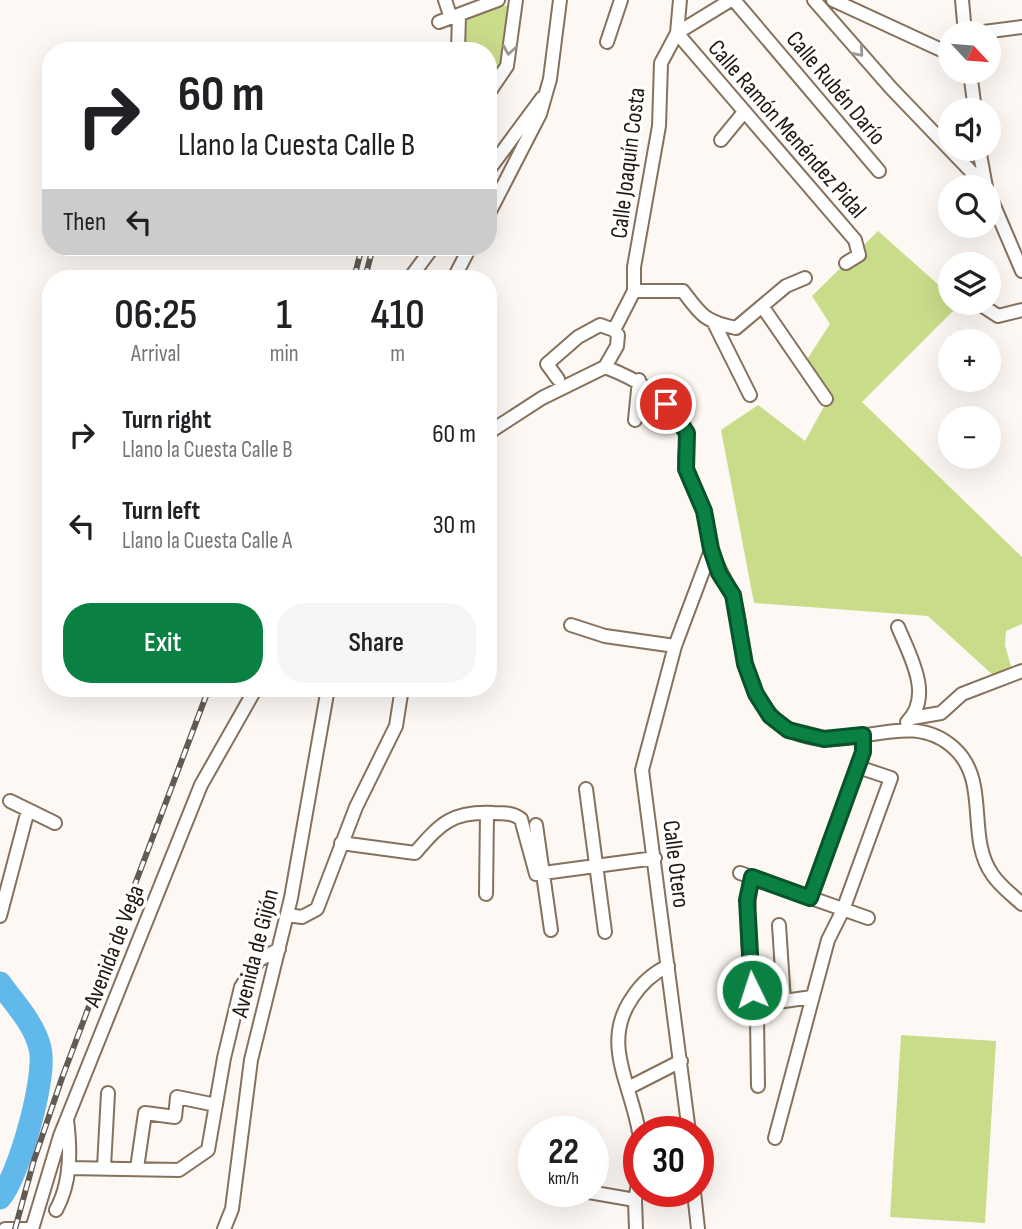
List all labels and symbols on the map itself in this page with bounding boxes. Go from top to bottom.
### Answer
north arrow [938,21,1001,84]
street label: Calle Rubén Darío [780,25,892,151]
street label: Calle Ramón Menéndez Pidal [702,34,872,224]
one-way arrow [851,43,863,56]
one-way arrow [502,44,517,56]
street label: Calle Joaquín Costa [604,86,652,240]
pin [636,374,696,434]
street label: Calle Otero [656,819,696,909]
street label: Avenida de Vega [77,881,151,1012]
street label: Avenida de Gijón [225,886,285,1021]
position arrow [715,953,789,1027]
speed limit sign: 30 [623,1116,714,1207]

